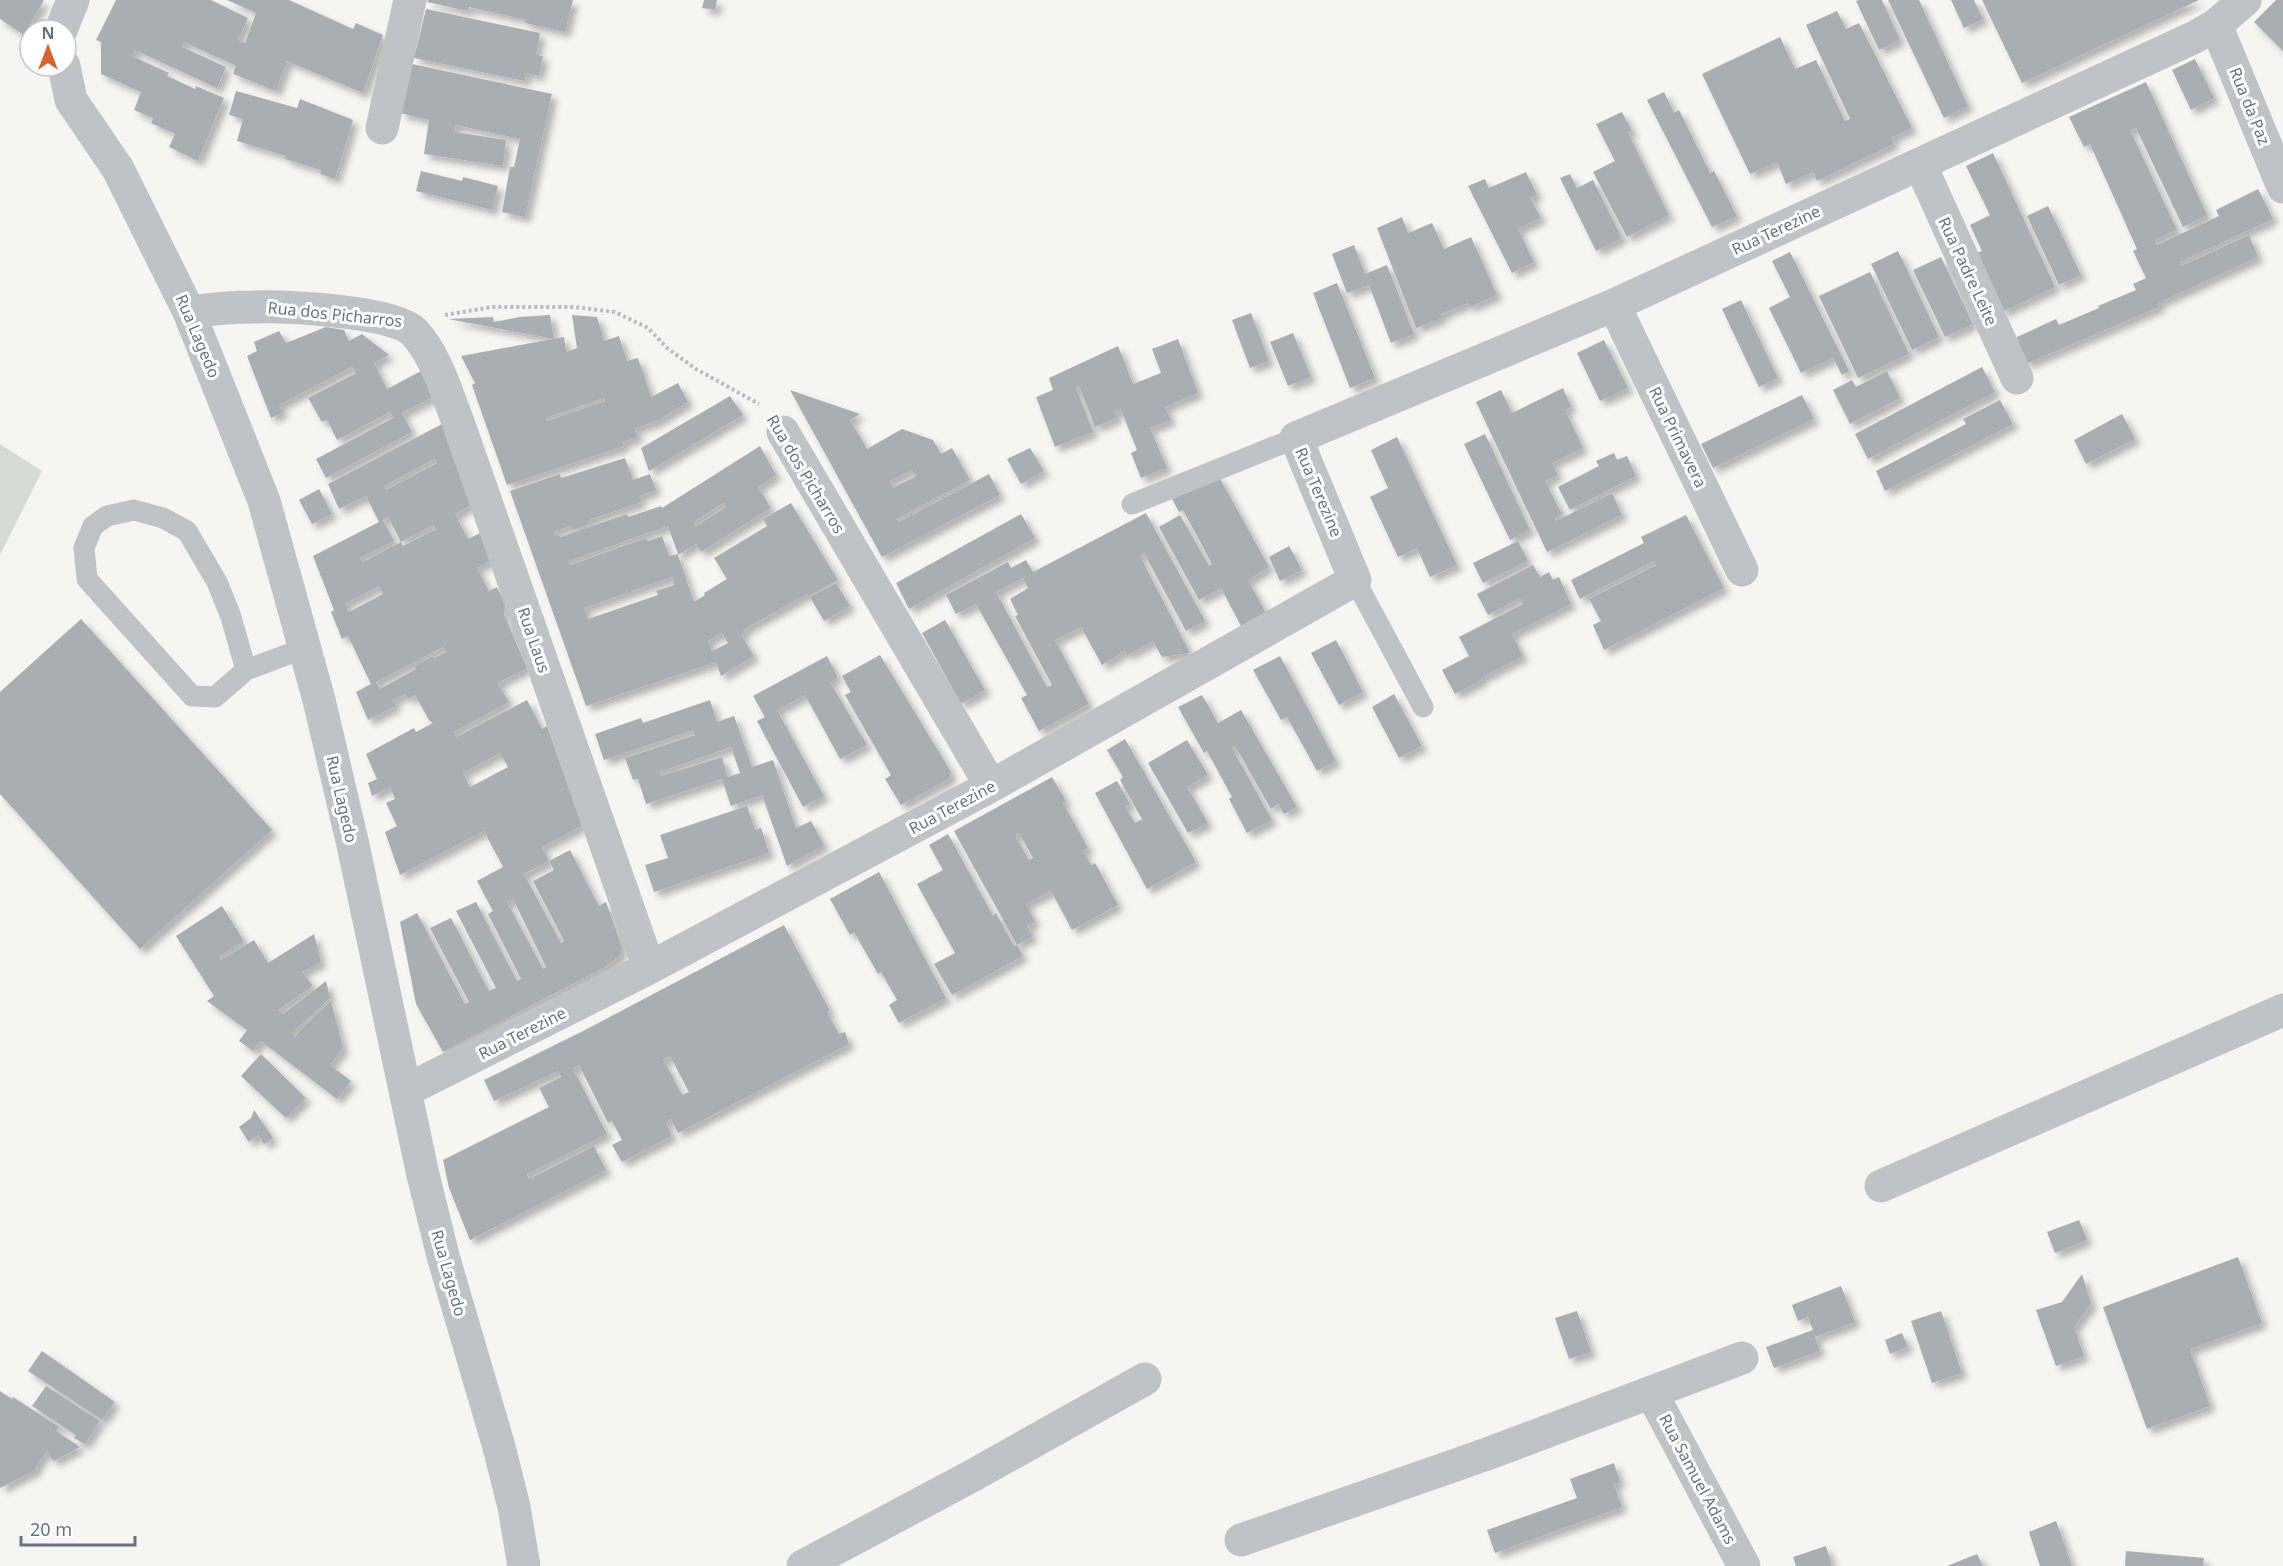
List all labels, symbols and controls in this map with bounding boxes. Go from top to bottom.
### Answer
north arrow [18,18,78,78]
text: N [41,22,55,44]
street label: Rua da Paz [2224,64,2276,148]
street label: Rua Terezine [1728,200,1824,260]
street label: Rua Padre Leite [1933,213,2003,329]
street label: Rua Lagedo [171,291,225,381]
street label: Rua dos Picharros [267,296,403,332]
street label: Rua Primavera [1644,383,1712,491]
street label: Rua dos Picharros [762,411,850,537]
street label: Rua Terezine [1290,444,1348,540]
street label: Rua Laus [513,604,555,676]
street label: Rua Lagedo [321,753,363,845]
street label: Rua Terezine [905,775,999,839]
street label: Rua Terezine [474,1002,570,1064]
street label: Rua Lagedo [426,1227,472,1319]
street label: Rua Samuel Adams [1654,1410,1742,1548]
scale bar [21,1509,135,1547]
text: 20 m [30,1517,72,1541]

